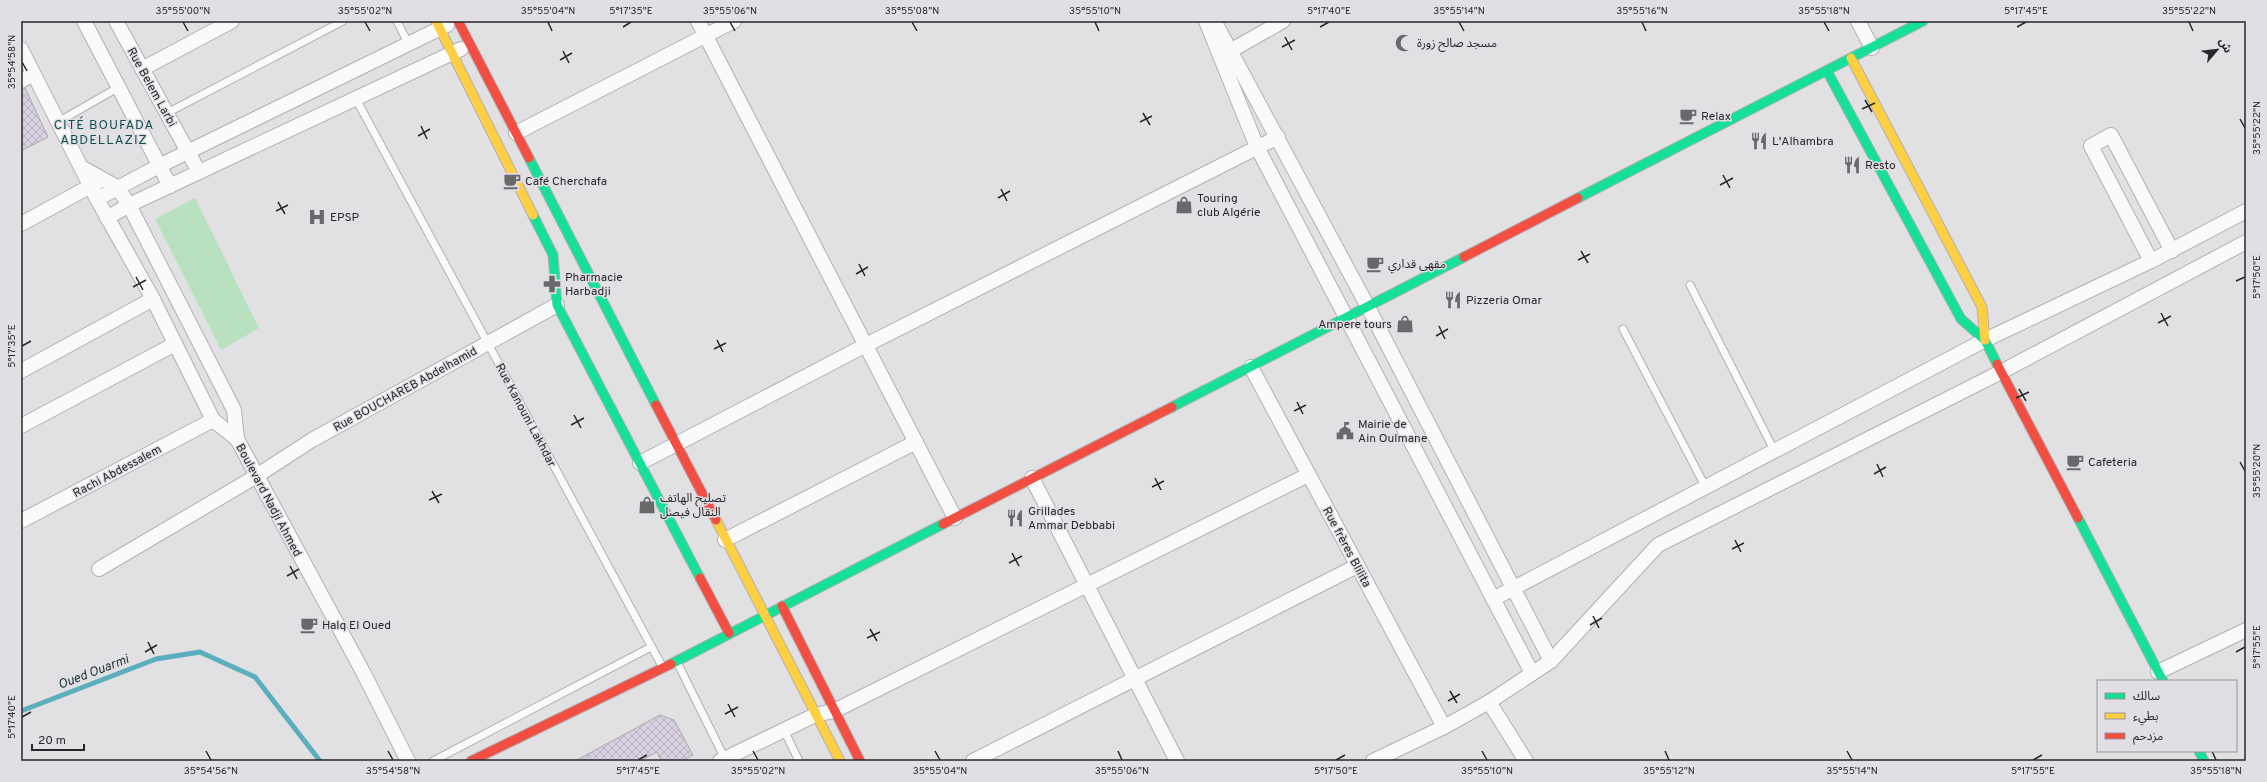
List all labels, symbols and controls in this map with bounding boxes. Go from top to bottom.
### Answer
text: 35°55'00"N [156,5,210,18]
text: 35°55'02"N [338,5,392,18]
text: 35°55'04"N [521,5,575,18]
text: 5°17'35"E [609,5,653,18]
text: 35°55'06"N [703,5,757,18]
text: 35°55'08"N [885,5,939,18]
text: 35°55'10"N [1069,5,1121,18]
text: 5°17'40"E [1307,5,1351,18]
text: 35°55'14"N [1433,5,1485,18]
text: 35°55'16"N [1616,5,1668,18]
text: 35°55'18"N [1798,5,1850,18]
text: 5°17'45"E [2004,5,2048,18]
text: 35°55'22"N [2162,5,2216,18]
north arrow [2197,30,2237,70]
mosque icon: مسجد صالح زورة [1394,33,1414,53]
text: 35°54'58"N [6,35,19,89]
place label: مسجد صالح زورة [1417,36,1497,52]
text: ش [2215,36,2235,56]
street label: Rue Belem Larbi [123,45,180,130]
text: 35°55'22"N [2251,101,2264,155]
cafe icon: Relax [1678,106,1698,126]
place label: Relax [1701,109,1731,125]
district label: CITÉ BOUFADA ABDELLAZIZ [54,116,154,149]
restaurant icon: L'Alhambra [1749,131,1769,151]
place label: L'Alhambra [1772,134,1833,150]
restaurant icon: Resto [1842,155,1862,175]
place label: Resto [1865,158,1896,174]
cafe icon: Café Cherchafa [502,171,522,191]
place label: Café Cherchafa [525,174,607,190]
place label: Touring club Algérie [1197,191,1261,221]
shop icon: Touring club Algérie [1174,195,1194,215]
hospital icon: EPSP [307,207,327,227]
place label: EPSP [330,210,360,226]
cafe icon: مقهى قداري [1365,254,1385,274]
text: 5°17'50"E [2251,255,2264,299]
place label: مقهى قداري [1388,257,1446,274]
place label: Pharmacie Harbadji [565,270,623,300]
pharmacy icon: Pharmacie Harbadji [542,274,562,294]
restaurant icon: Pizzeria Omar [1443,290,1463,310]
place label: Pizzeria Omar [1466,293,1542,309]
shop icon: Ampere tours [1395,314,1415,334]
place label: Ampere tours [1318,317,1392,333]
text: 5°17'35"E [6,324,19,368]
street label: Rue BOUCHAREB Abdelhamid [331,344,480,436]
street label: Rue Kanouni Lakhdar [491,361,559,470]
place label: Mairie de Ain Oulmane [1358,417,1428,447]
public building icon: Mairie de Ain Oulmane [1335,421,1355,441]
street label: Boulevard Nadji Ahmed [231,441,305,560]
street label: Rachi Abdessalem [70,442,164,502]
text: 35°55'20"N [2251,444,2264,498]
cafe icon: Cafeteria [2065,452,2085,472]
place label: Cafeteria [2088,455,2137,471]
place label: تصليح الهاتف النقال فيصل [660,491,726,521]
shop icon: تصليح الهاتف النقال فيصل [637,495,657,515]
place label: Grillades Ammar Debbabi [1028,504,1115,534]
street label: Rue frères Blilita [1318,504,1374,591]
restaurant icon: Grillades Ammar Debbabi [1005,508,1025,528]
cafe icon: Halq El Oued [299,615,319,635]
place label: Halq El Oued [322,618,391,634]
text: 5°17'55"E [2251,625,2264,669]
water label: Oued Ouarmi [56,652,132,694]
legend [2097,680,2237,752]
text: سالك [2133,689,2160,705]
text: 5°17'40"E [6,695,19,739]
text: بطيء [2133,709,2159,726]
scale bar [32,726,84,752]
text: مزدحم [2133,729,2163,745]
text: 20 m [38,733,66,749]
text: 35°54'56"N [184,765,238,778]
text: 35°54'58"N [366,765,420,778]
text: 5°17'45"E [616,765,660,778]
text: 35°55'02"N [731,765,785,778]
text: 35°55'04"N [913,765,967,778]
text: 35°55'06"N [1095,765,1149,778]
text: 5°17'50"E [1314,765,1358,778]
text: 35°55'10"N [1461,765,1513,778]
text: 35°55'12"N [1643,765,1695,778]
text: 35°55'14"N [1826,765,1878,778]
text: 5°17'55"E [2011,765,2055,778]
text: 35°55'18"N [2190,765,2242,778]

